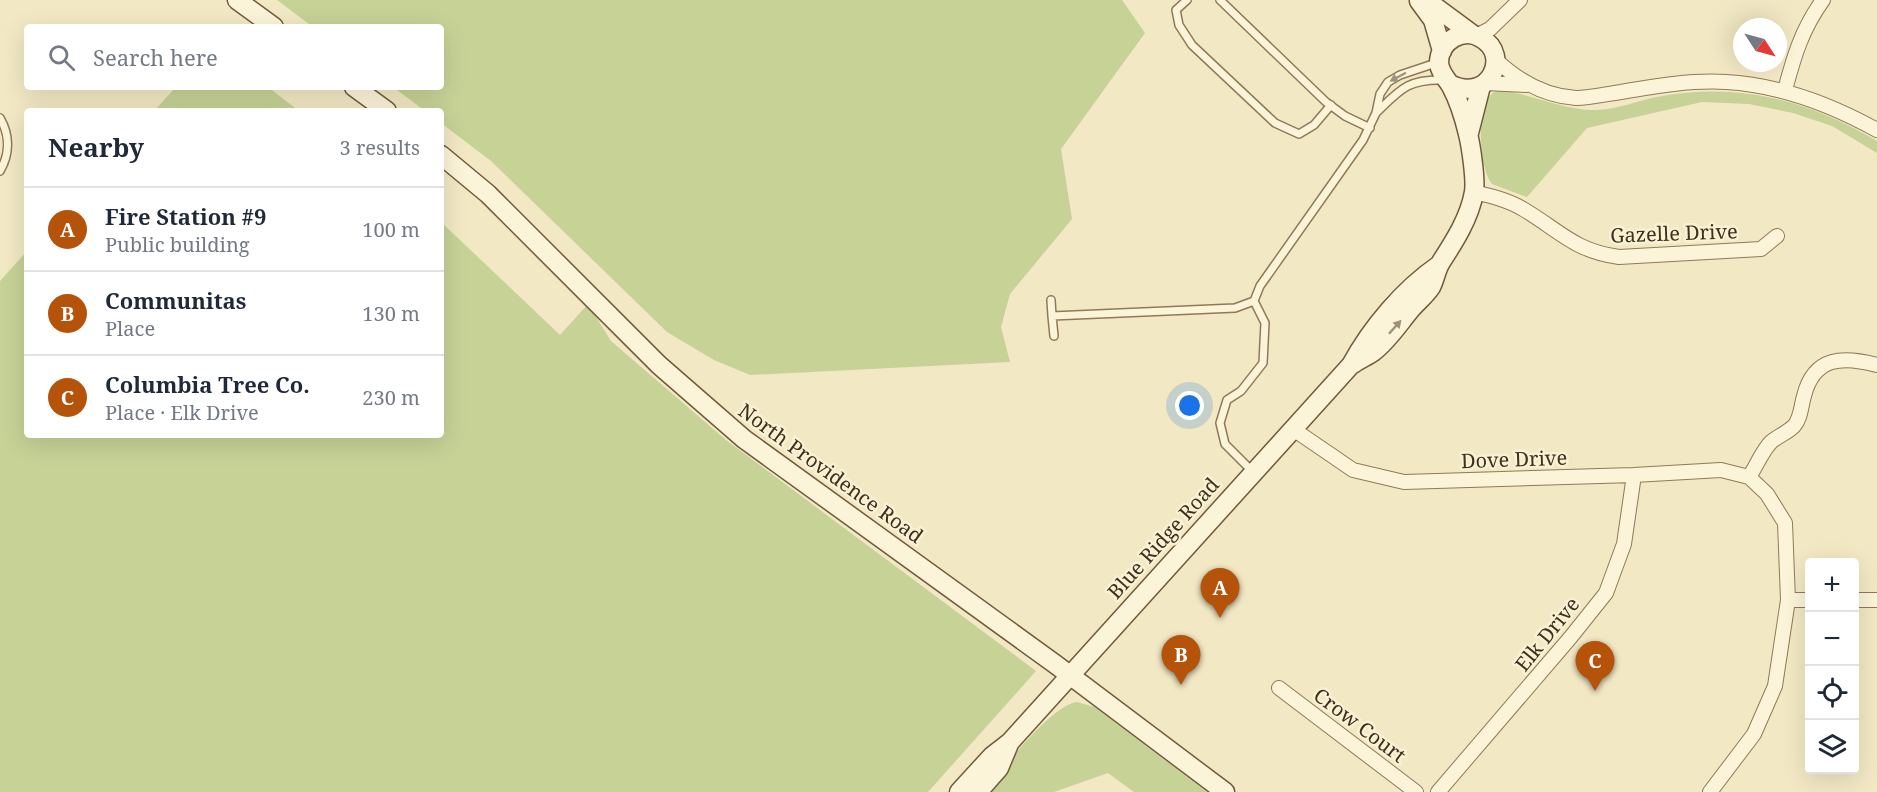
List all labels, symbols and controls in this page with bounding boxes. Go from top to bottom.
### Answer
north arrow [1733,18,1787,72]
search box [24,24,444,90]
icon: search [45,41,78,74]
text: Search here [93,42,218,72]
one-way arrow [1389,72,1406,82]
text: Nearby [48,129,144,165]
text: 3 results [340,134,420,161]
text: Fire Station #9 [105,201,266,231]
text: A [60,216,75,243]
text: 100 m [362,216,420,243]
street label: Gazelle Drive [1610,217,1738,249]
text: Public building [105,231,250,258]
text: Communitas [105,285,246,315]
text: B [61,300,74,327]
text: 130 m [362,300,420,327]
text: Place [105,315,155,342]
one-way arrow [1388,320,1402,335]
text: Columbia Tree Co. [105,369,310,399]
text: C [61,384,74,411]
text: 230 m [362,384,420,411]
your location [1175,391,1204,420]
street label: North Providence Road [733,397,929,549]
text: Place · Elk Drive [105,399,259,426]
street label: Dove Drive [1460,444,1568,474]
street label: Blue Ridge Road [1101,472,1225,604]
map controls [1805,558,1859,774]
button: + [1805,558,1859,612]
pin: A [1200,568,1240,618]
street label: Elk Drive [1509,591,1585,677]
button: − [1805,612,1859,666]
pin: B [1162,636,1200,685]
pin: C [1576,642,1614,691]
button: locate [1805,666,1859,720]
street label: Crow Court [1308,682,1412,768]
button: layers [1805,720,1859,774]

